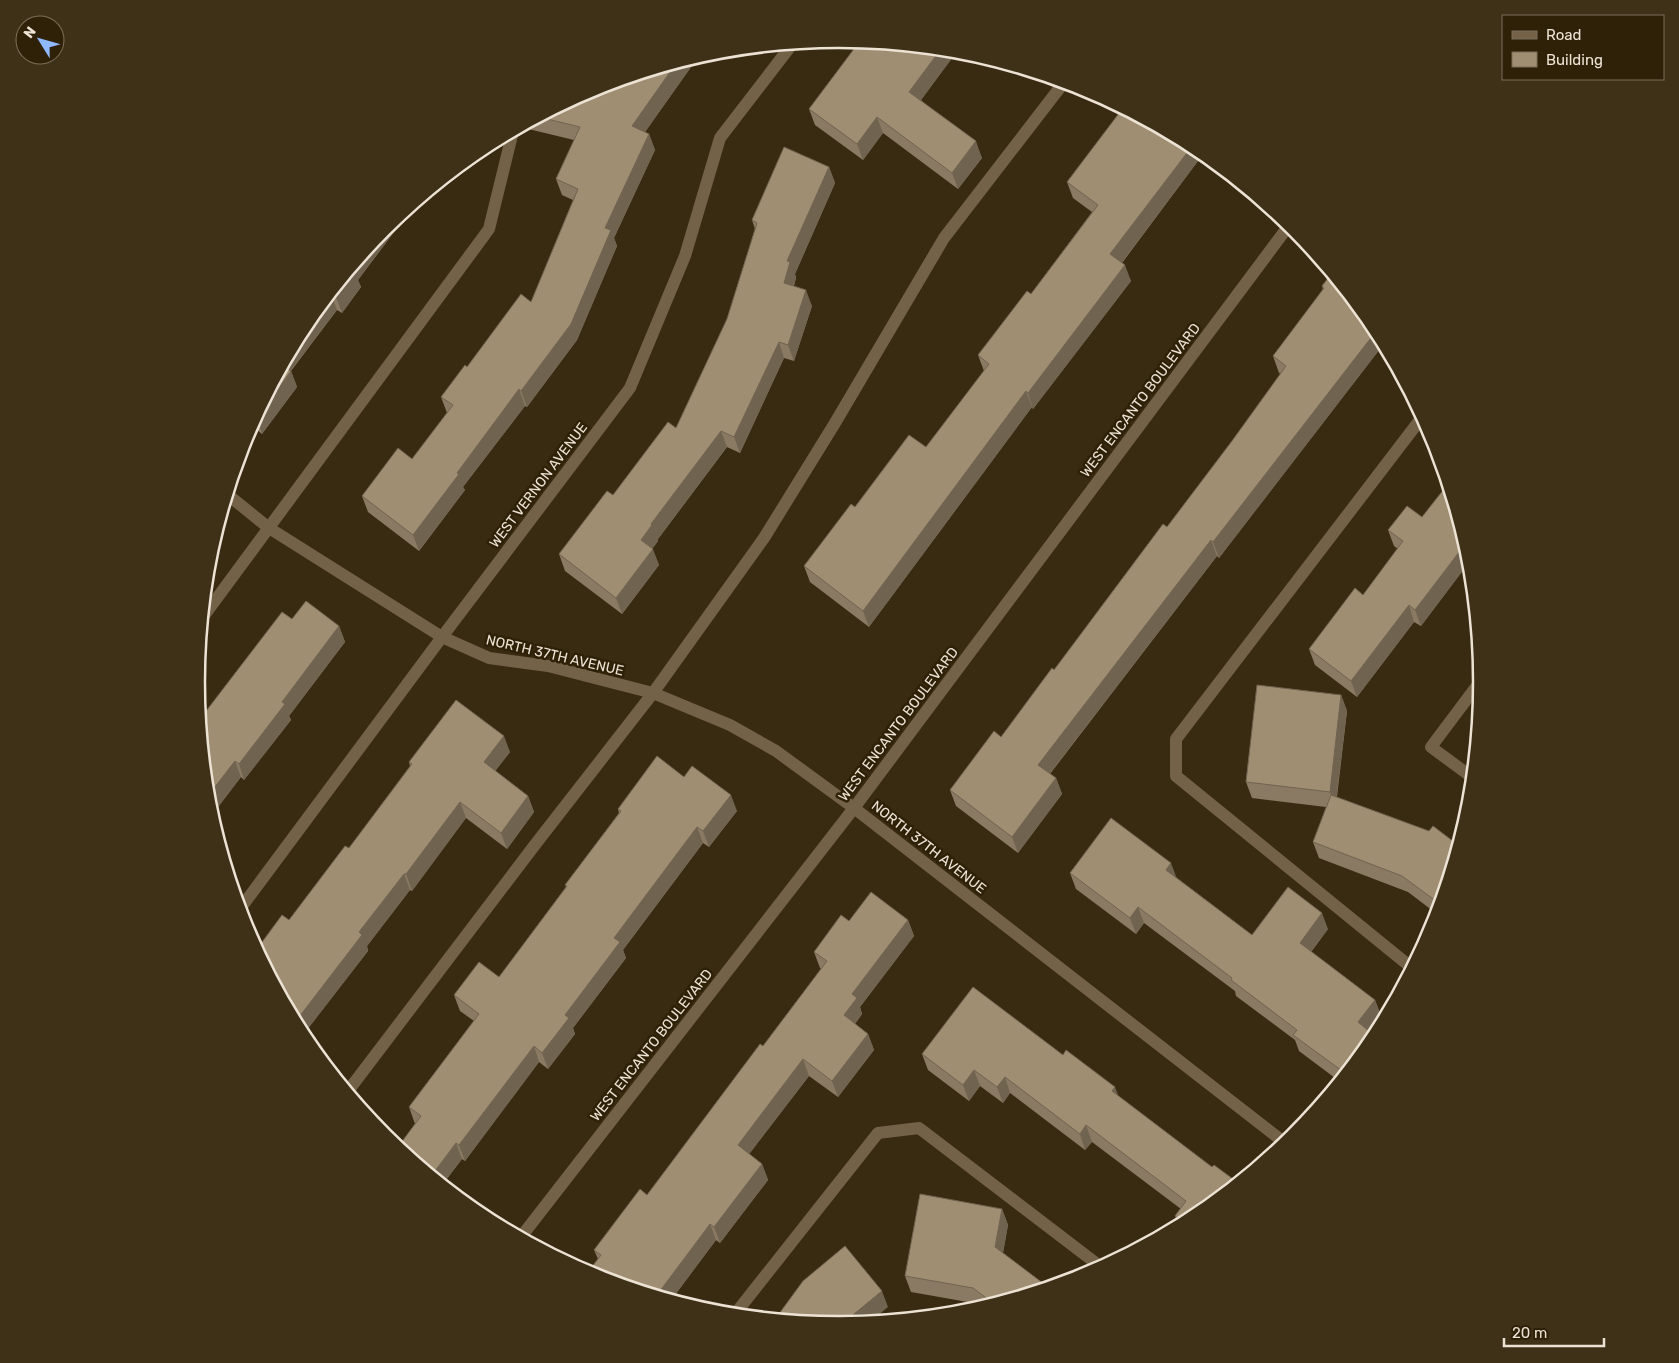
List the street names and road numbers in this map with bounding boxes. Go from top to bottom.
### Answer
street label: WEST ENCANTO BOULEVARD [1077,320,1204,481]
street label: WEST VERNON AVENUE [486,419,591,551]
street label: NORTH 37TH AVENUE [484,631,625,680]
street label: WEST ENCANTO BOULEVARD [835,644,962,805]
street label: NORTH 37TH AVENUE [868,797,989,897]
street label: WEST ENCANTO BOULEVARD [587,966,716,1125]

